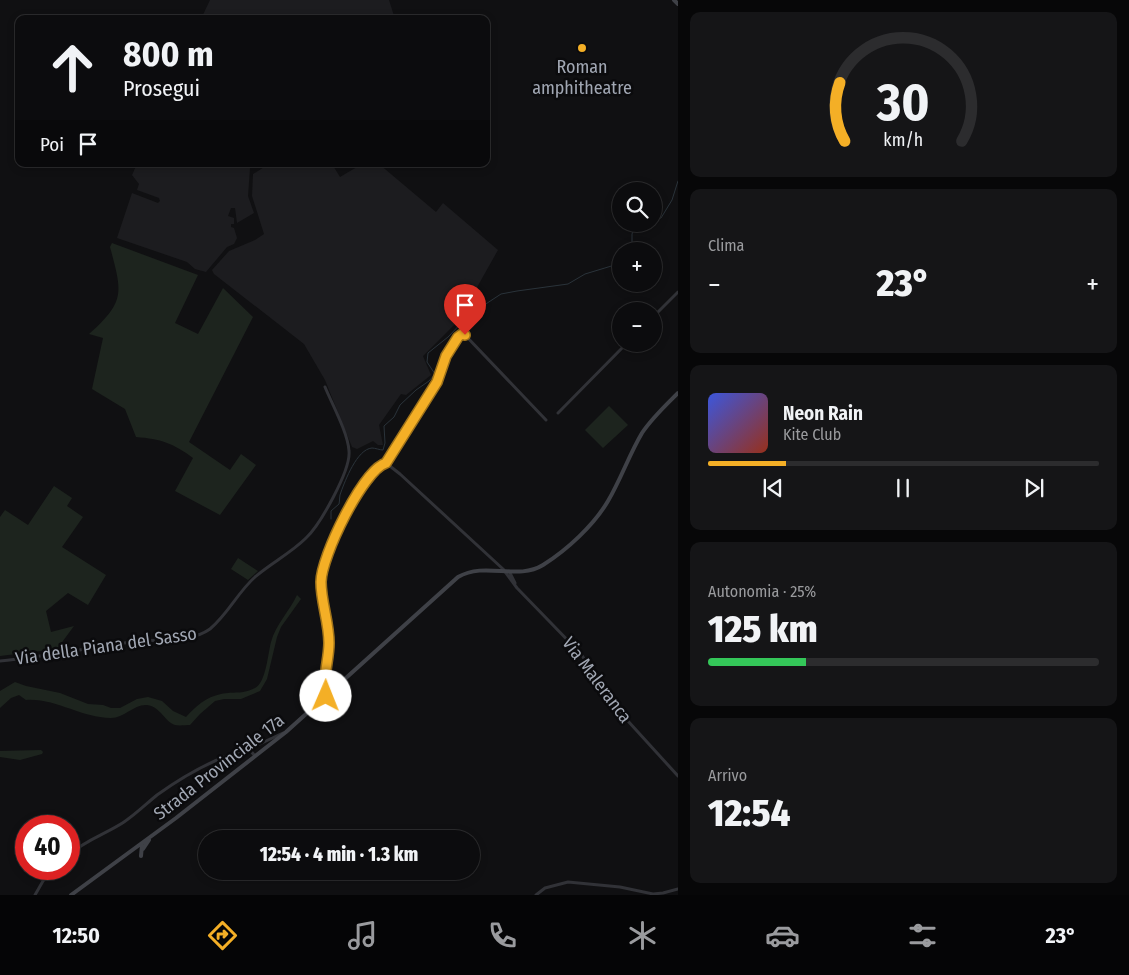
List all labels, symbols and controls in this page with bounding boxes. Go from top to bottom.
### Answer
text: 800 m [123,33,214,75]
icon: ahead [40,35,105,100]
marker: Roman amphitheatre [576,42,588,54]
place label: Roman amphitheatre [532,56,632,99]
text: 30 [876,71,930,134]
text: Prosegui [123,75,200,102]
text: km/h [884,129,923,151]
icon: arrive [74,130,102,158]
text: Poi [40,133,64,156]
map controls [612,182,662,352]
button: search [612,182,662,232]
text: Clima [708,236,744,255]
button: + [612,242,662,292]
text: 23° [877,260,930,306]
text: − [708,268,721,301]
text: + [1086,268,1099,301]
pin [444,284,486,335]
icon: arrive [451,291,479,319]
button: − [612,302,662,352]
text: Neon Rain [783,402,863,425]
text: Kite Club [783,425,841,444]
icon: previous [759,474,787,502]
icon: pause [889,474,917,502]
icon: next [1020,474,1048,502]
text: Autonomia · 25% [708,582,816,601]
text: 125 km [708,606,818,652]
street label: Via della Piana del Sasso [14,622,198,670]
street label: Via Maleranca [557,633,637,728]
position arrow [299,669,351,721]
street label: Strada Provinciale 17a [149,709,289,825]
text: Arrivo [708,766,747,785]
text: 12:54 [708,790,790,836]
speed limit sign: 40 [15,815,80,880]
text: 12:54 · 4 min · 1.3 km [260,843,418,866]
icon: directions [205,918,240,953]
icon: music [345,918,380,953]
icon: phone [485,918,520,953]
icon: climate [625,918,660,953]
icon: car [765,918,800,953]
icon: filters [905,918,940,953]
text: 12:50 [53,922,100,949]
text: 23° [1046,922,1076,949]

